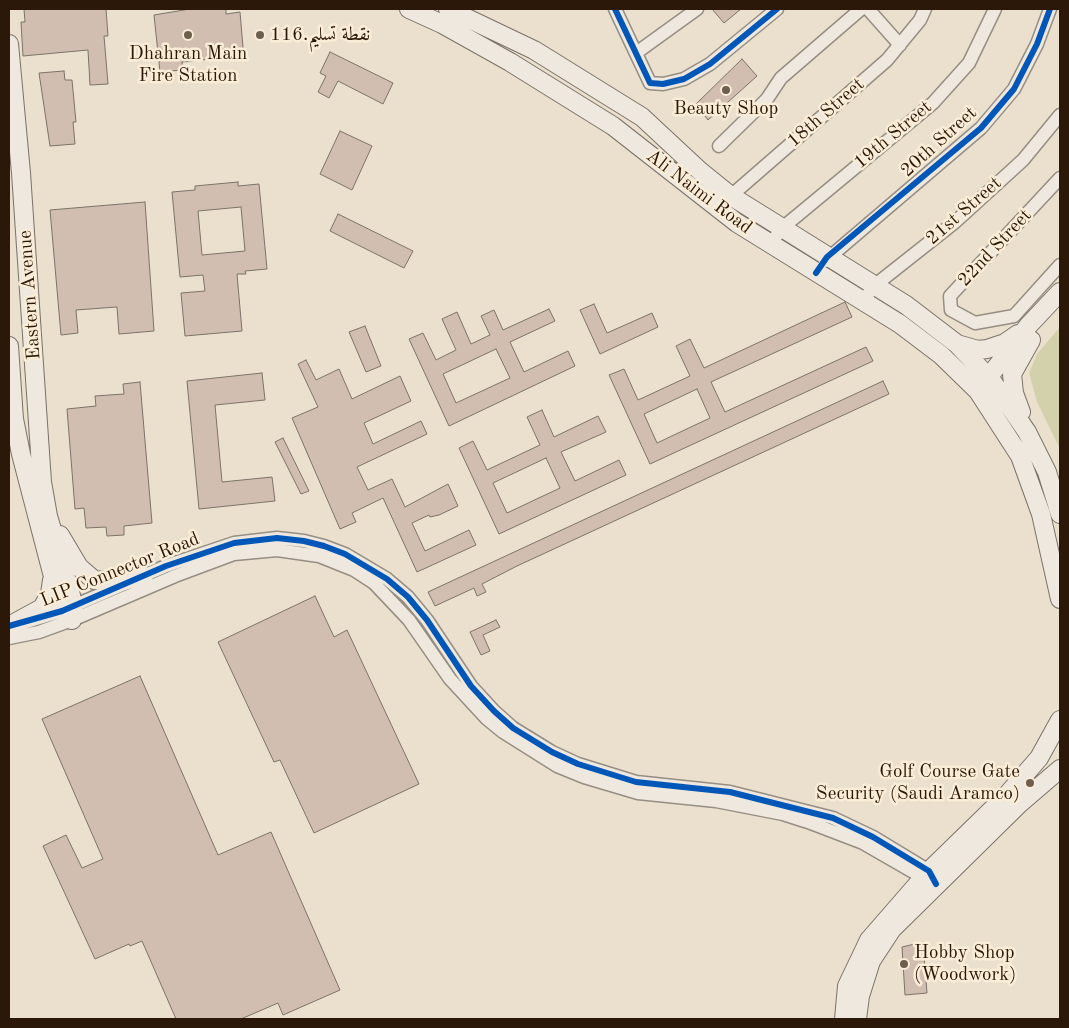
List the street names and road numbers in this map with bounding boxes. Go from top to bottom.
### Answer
street label: 18th Street [783,73,869,153]
street label: 19th Street [849,96,937,174]
street label: 20th Street [896,102,982,182]
street label: Ali Naimi Road [641,145,757,239]
street label: 21st Street [922,172,1006,250]
street label: 22nd Street [953,204,1037,292]
street label: Eastern Avenue [14,229,46,361]
street label: LIP Connector Road [37,528,203,612]

